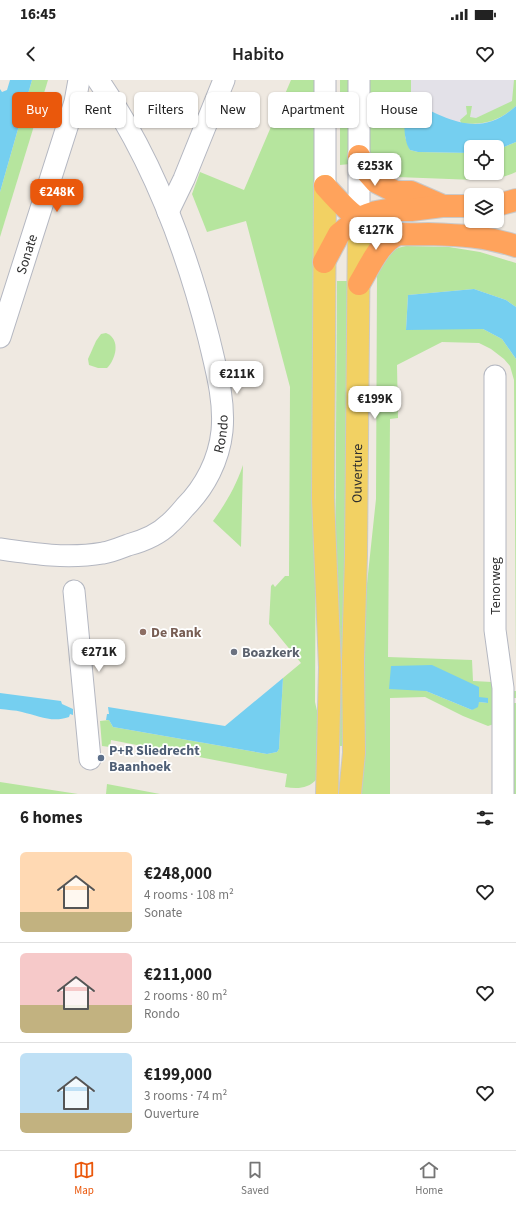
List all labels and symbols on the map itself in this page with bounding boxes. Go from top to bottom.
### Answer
pin: €253K [347,153,403,187]
pin: €248K [29,179,85,213]
pin: €127K [348,217,404,251]
street label: Sonate [12,232,43,277]
pin: €211K [209,361,265,395]
pin: €199K [347,386,403,420]
street label: Rondo [209,415,234,456]
street label: Ouverture [347,443,368,503]
street label: Tenorweg [486,557,506,615]
place label: De Rank [151,623,202,643]
marker: De Rank [138,627,148,637]
pin: €271K [71,639,127,673]
place label: Boazkerk [242,643,300,663]
marker: Boazkerk [229,647,239,657]
place label: P+R Sliedrecht Baanhoek [109,741,200,777]
marker: P+R Sliedrecht Baanhoek [96,753,106,763]

